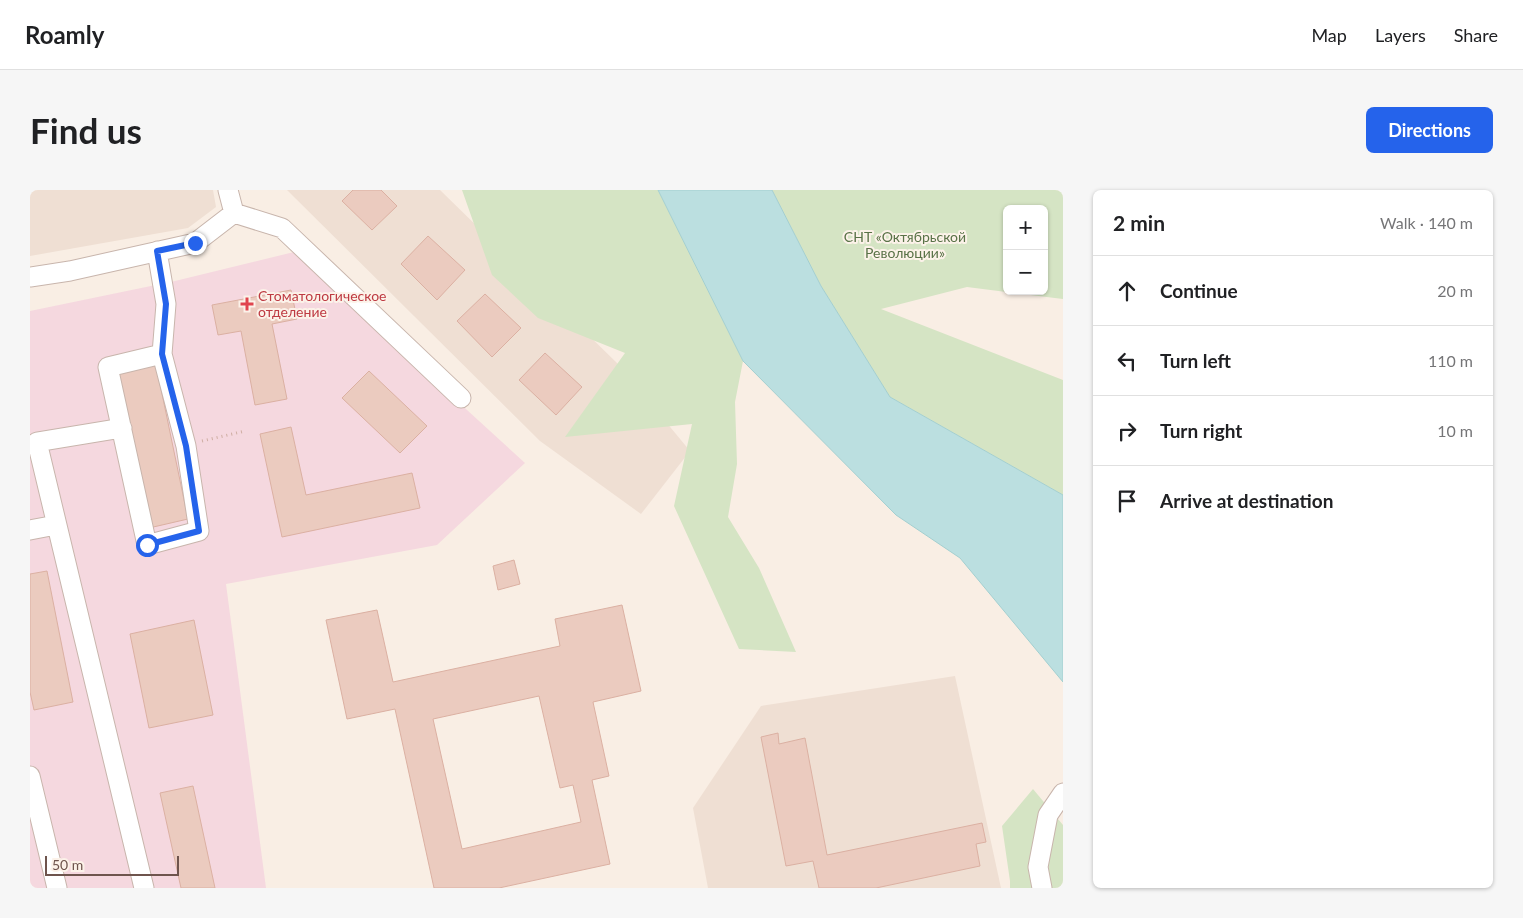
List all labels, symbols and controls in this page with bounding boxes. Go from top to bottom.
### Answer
text: Roamly [25,20,104,49]
text: Map [1311,24,1347,46]
text: Layers [1375,24,1426,46]
text: Share [1454,24,1498,46]
button: Directions [1366,107,1493,153]
text: Find us [30,109,142,151]
map controls [1003,205,1048,295]
button: + [1003,205,1048,250]
text: 2 min [1113,210,1165,235]
text: Walk · 140 m [1380,213,1473,232]
park label: СНТ «Октябрьской Революции» [844,228,966,261]
route end [184,232,207,255]
button: − [1003,250,1048,295]
icon: ahead [1113,277,1141,305]
text: Continue [1160,279,1238,302]
text: 20 m [1437,281,1473,300]
place label: Стоматологическое отделение [258,287,387,320]
marker: Стоматологическое отделение [240,297,254,311]
icon: left [1113,347,1141,375]
text: Turn left [1160,349,1231,372]
text: 110 m [1428,351,1473,370]
icon: right [1113,417,1141,445]
text: Turn right [1160,419,1242,442]
text: 10 m [1437,421,1473,440]
icon: arrive [1113,487,1141,515]
text: Arrive at destination [1160,489,1333,512]
route start [136,534,159,557]
scale bar [45,853,179,876]
text: 50 m [52,856,83,873]

